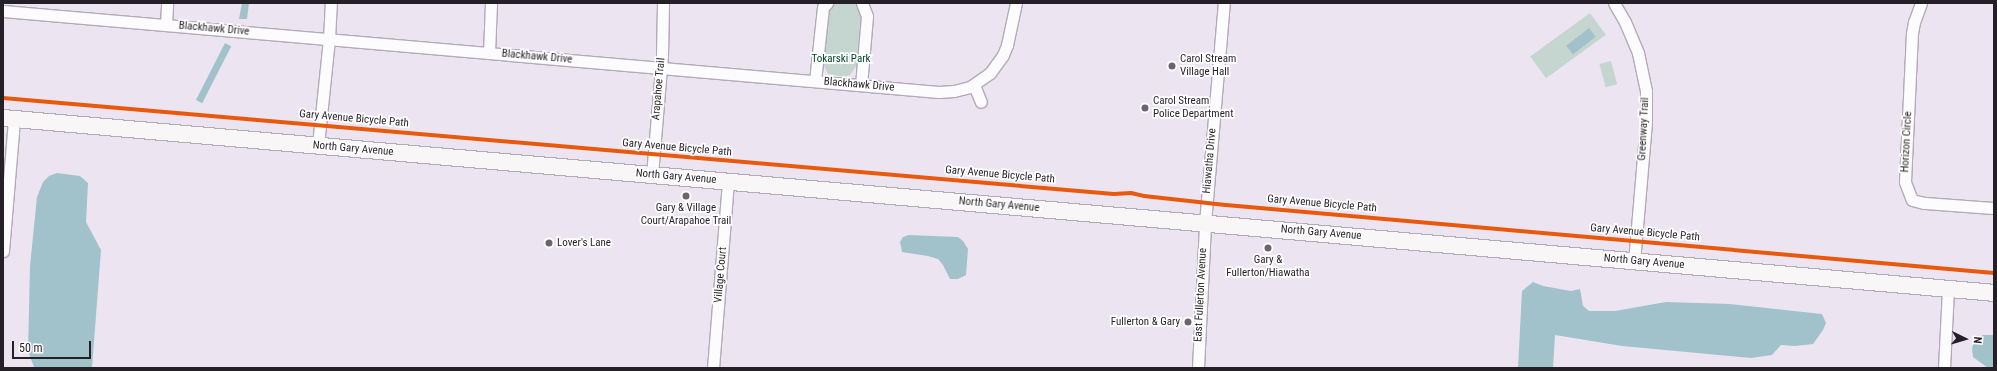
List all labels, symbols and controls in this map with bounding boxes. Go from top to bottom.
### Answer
street label: Blackhawk Drive [178,19,250,39]
street label: Blackhawk Drive [501,47,573,67]
park label: Tokarski Park [812,52,870,66]
place label: Carol Stream Village Hall [1180,53,1236,79]
street label: Arapahoe Trail [650,57,668,121]
marker: Carol Stream Village Hall [1167,61,1177,71]
street label: Blackhawk Drive [823,75,895,95]
place label: Carol Stream Police Department [1153,95,1233,121]
street label: Greenway Trail [1636,97,1652,161]
marker: Carol Stream Police Department [1140,103,1150,113]
street label: Gary Avenue Bicycle Path [299,108,409,130]
street label: Horizon Circle [1899,111,1915,173]
street label: Hiawatha Drive [1201,128,1219,194]
street label: Gary Avenue Bicycle Path [622,137,732,159]
street label: North Gary Avenue [312,139,394,159]
street label: Gary Avenue Bicycle Path [945,164,1055,186]
street label: North Gary Avenue [635,167,717,187]
marker: Gary & Village Court/Arapahoe Trail [681,191,691,201]
street label: Gary Avenue Bicycle Path [1267,193,1377,215]
street label: North Gary Avenue [958,195,1040,215]
place label: Gary & Village Court/Arapahoe Trail [641,202,731,228]
street label: Gary Avenue Bicycle Path [1590,222,1700,244]
street label: North Gary Avenue [1280,223,1362,243]
place label: Lover's Lane [557,236,611,250]
marker: Lover's Lane [544,238,554,248]
marker: Gary & Fullerton/Hiawatha [1263,243,1273,253]
street label: Village Court [712,246,730,304]
street label: East Fullerton Avenue [1192,248,1210,342]
street label: North Gary Avenue [1603,252,1685,272]
place label: Gary & Fullerton/Hiawatha [1226,254,1310,280]
place label: Fullerton & Gary [1111,315,1180,329]
marker: Fullerton & Gary [1183,317,1193,327]
north arrow [1945,319,1985,359]
scale bar [14,333,93,359]
text: N [1971,336,1984,344]
text: 50 m [19,341,43,355]

